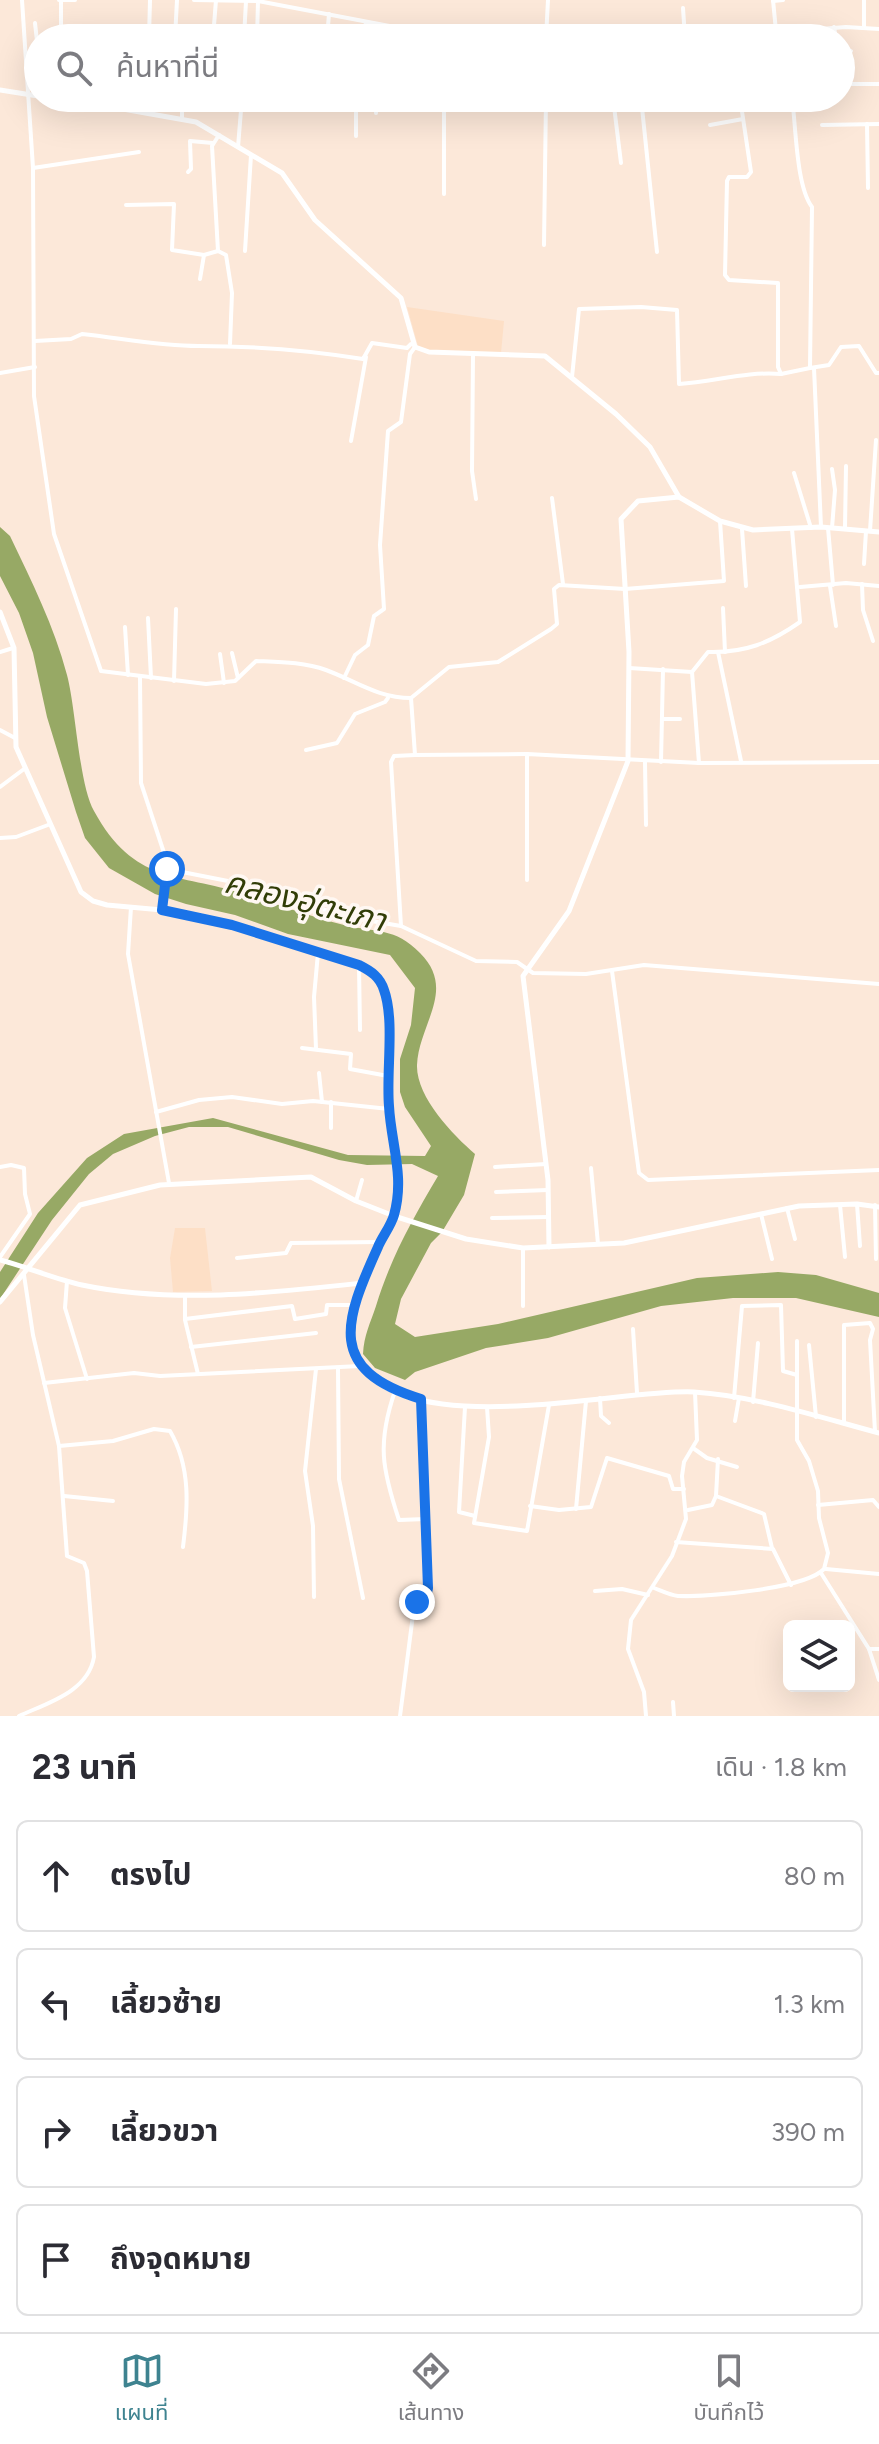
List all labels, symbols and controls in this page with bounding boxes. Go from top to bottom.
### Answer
search box [24,24,855,112]
icon: search [52,46,96,90]
text: ค้นหาที่นี่ [116,48,219,85]
route start [149,851,185,887]
water label: คลองอุ่ตะเภา [220,863,391,941]
route end [399,1584,435,1620]
map controls [783,1620,855,1692]
button: layers [783,1620,855,1692]
text: 23 นาที [32,1747,137,1788]
text: เดิน · 1.8 km [715,1751,847,1783]
icon: ahead [34,1854,78,1898]
text: ตรงไป [110,1856,192,1893]
text: 80 m [784,1860,845,1892]
icon: left [34,1982,78,2026]
text: เลี้ยวซ้าย [110,1984,222,2021]
text: 1.3 km [774,1988,845,2020]
icon: right [34,2110,78,2154]
text: เลี้ยวขวา [110,2112,218,2149]
text: 390 m [771,2116,845,2148]
icon: arrive [34,2238,78,2282]
text: ถึงจุดหมาย [110,2240,251,2277]
tab: แผนที่ [115,2349,168,2430]
tab: เส้นทาง [398,2349,464,2430]
tab: บันทึกไว้ [694,2349,764,2430]

